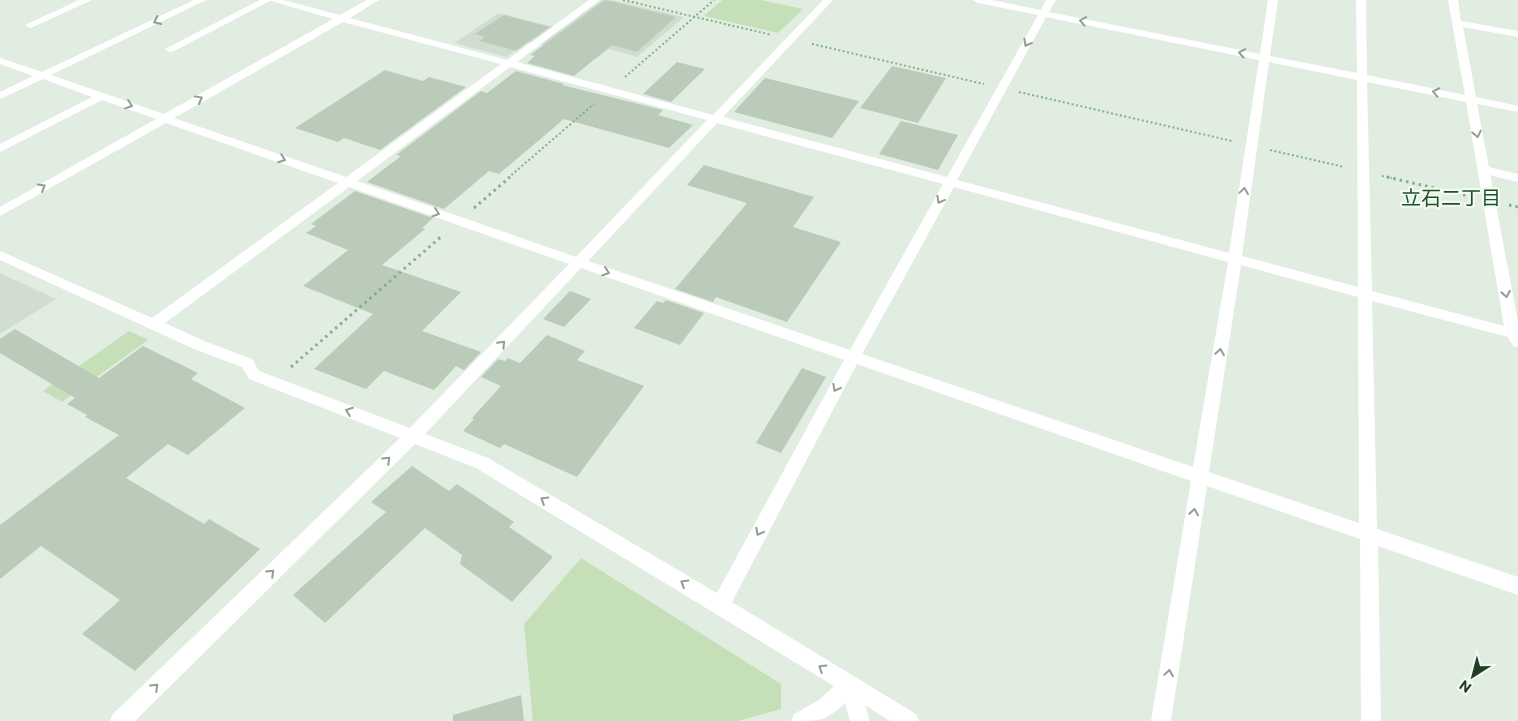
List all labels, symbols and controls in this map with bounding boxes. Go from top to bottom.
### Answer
one-way arrow [153,15,162,25]
one-way arrow [1079,16,1087,27]
one-way arrow [1024,37,1034,46]
one-way arrow [1238,49,1247,59]
one-way arrow [1431,88,1440,98]
one-way arrow [194,95,203,105]
one-way arrow [124,99,133,109]
one-way arrow [1471,130,1482,139]
one-way arrow [278,153,286,163]
one-way arrow [37,184,46,194]
district label: 立石二丁目 [1401,185,1501,209]
one-way arrow [1238,187,1249,195]
one-way arrow [936,195,946,204]
one-way arrow [431,207,439,217]
one-way arrow [601,266,609,276]
one-way arrow [1501,290,1511,298]
one-way arrow [496,341,505,350]
one-way arrow [1214,347,1224,356]
one-way arrow [832,383,842,392]
one-way arrow [345,407,354,417]
one-way arrow [382,457,391,466]
one-way arrow [541,496,550,506]
one-way arrow [1188,508,1199,516]
one-way arrow [755,526,765,535]
one-way arrow [266,570,275,579]
one-way arrow [680,580,689,590]
north arrow [1448,651,1498,701]
one-way arrow [819,665,828,675]
one-way arrow [1163,668,1174,676]
text: N [1456,677,1474,697]
one-way arrow [149,684,158,693]

